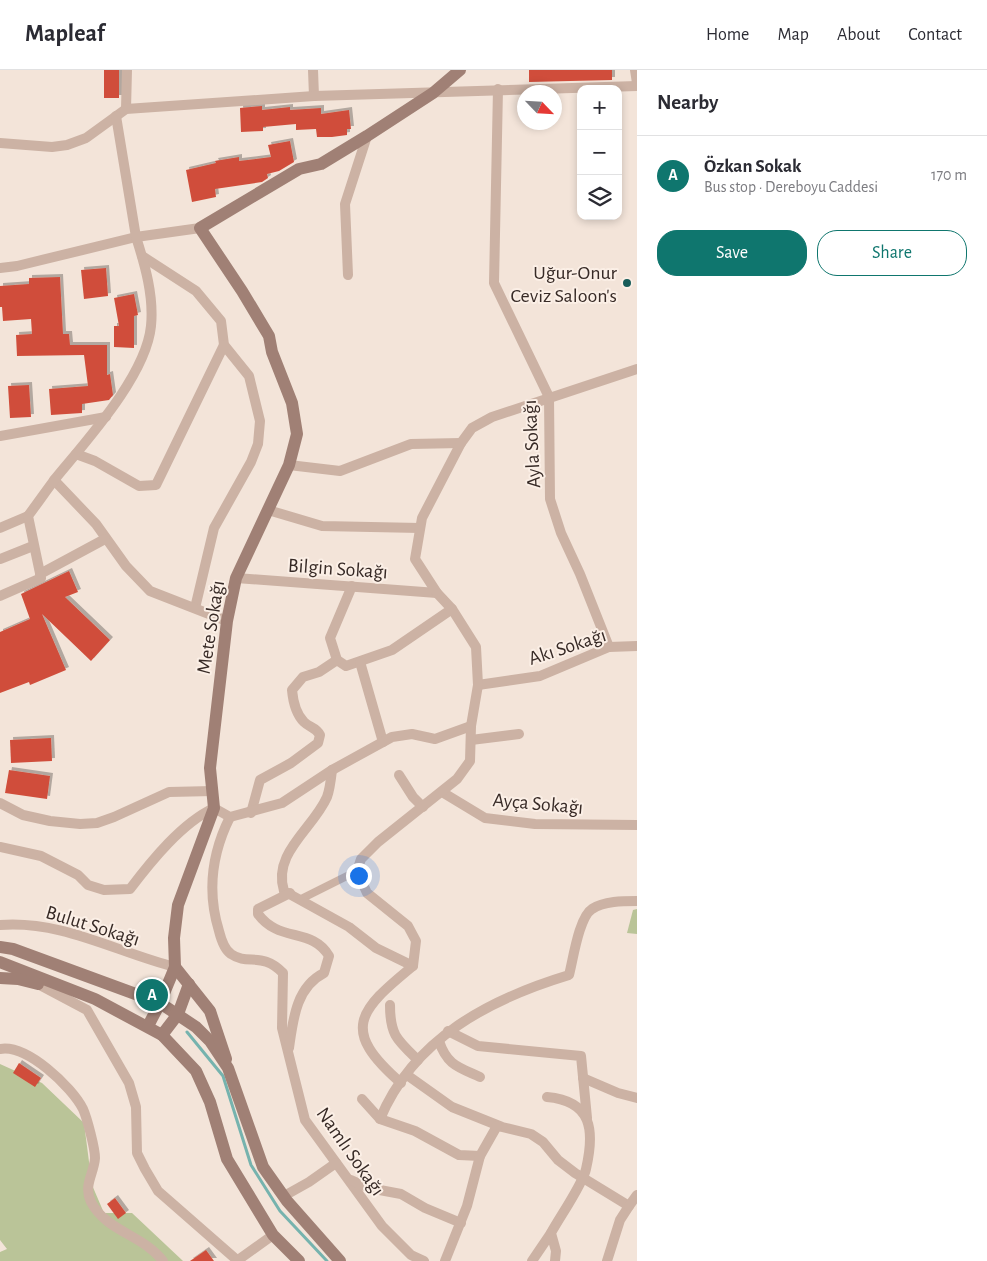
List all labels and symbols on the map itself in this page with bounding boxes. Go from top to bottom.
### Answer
north arrow [517,85,562,130]
place label: Uğur-Onur Ceviz Saloon's [511,263,618,306]
marker: Uğur-Onur Ceviz Saloon's [621,277,633,289]
street label: Ayla Sokağı [520,399,544,489]
street label: Bilgin Sokağı [287,556,389,582]
street label: Mete Sokağı [194,579,228,675]
street label: Akı Sokağı [526,625,609,669]
street label: Ayça Sokağı [492,790,584,818]
your location [346,863,372,889]
street label: Bulut Sokağı [43,902,142,950]
pin: A [136,976,168,1014]
street label: Namlı Sokağı [313,1104,388,1199]

